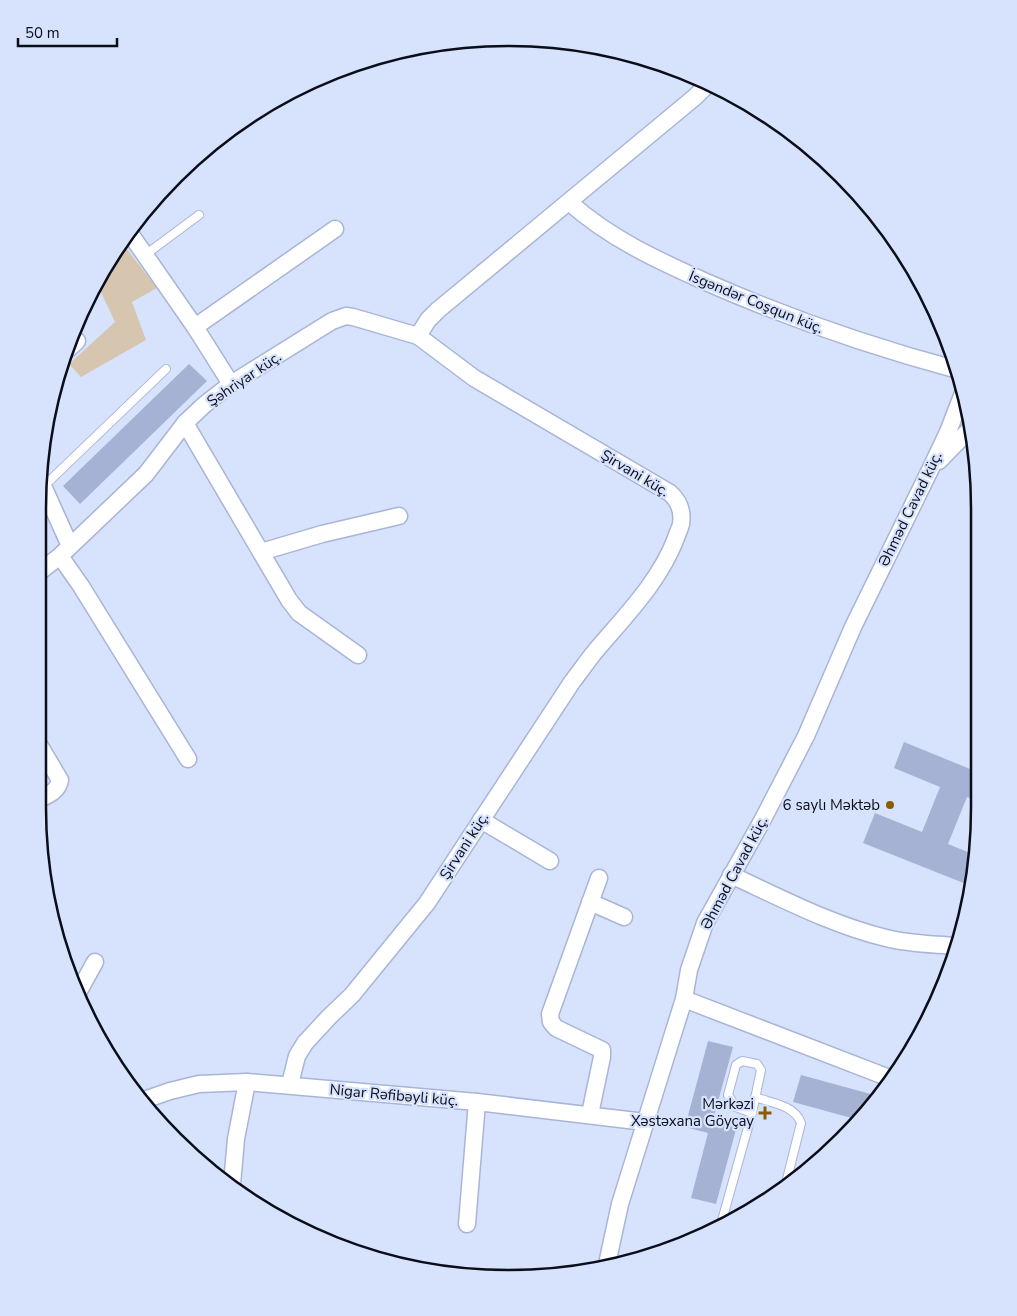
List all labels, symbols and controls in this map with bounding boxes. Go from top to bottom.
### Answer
scale bar [18,15,116,47]
text: 50 m [25,23,60,43]
street label: İsgəndər Coşqun küç. [686,266,826,338]
street label: Şəhriyar küç. [203,347,285,411]
street label: Şirvani küç. [597,445,673,501]
street label: Əhməd Cavad küç. [873,448,947,570]
place label: 6 saylı Məktəb [783,795,880,815]
marker: 6 saylı Məktəb [884,799,896,811]
street label: Şirvani küç. [435,809,493,883]
street label: Əhməd Cavad küç. [696,813,772,933]
street label: Nigar Rəfibəyli küç. [329,1079,459,1111]
place label: Mərkəzi Xəstəxana Göyçay [631,1094,754,1131]
marker: Mərkəzi Xəstəxana Göyçay [758,1106,772,1120]

